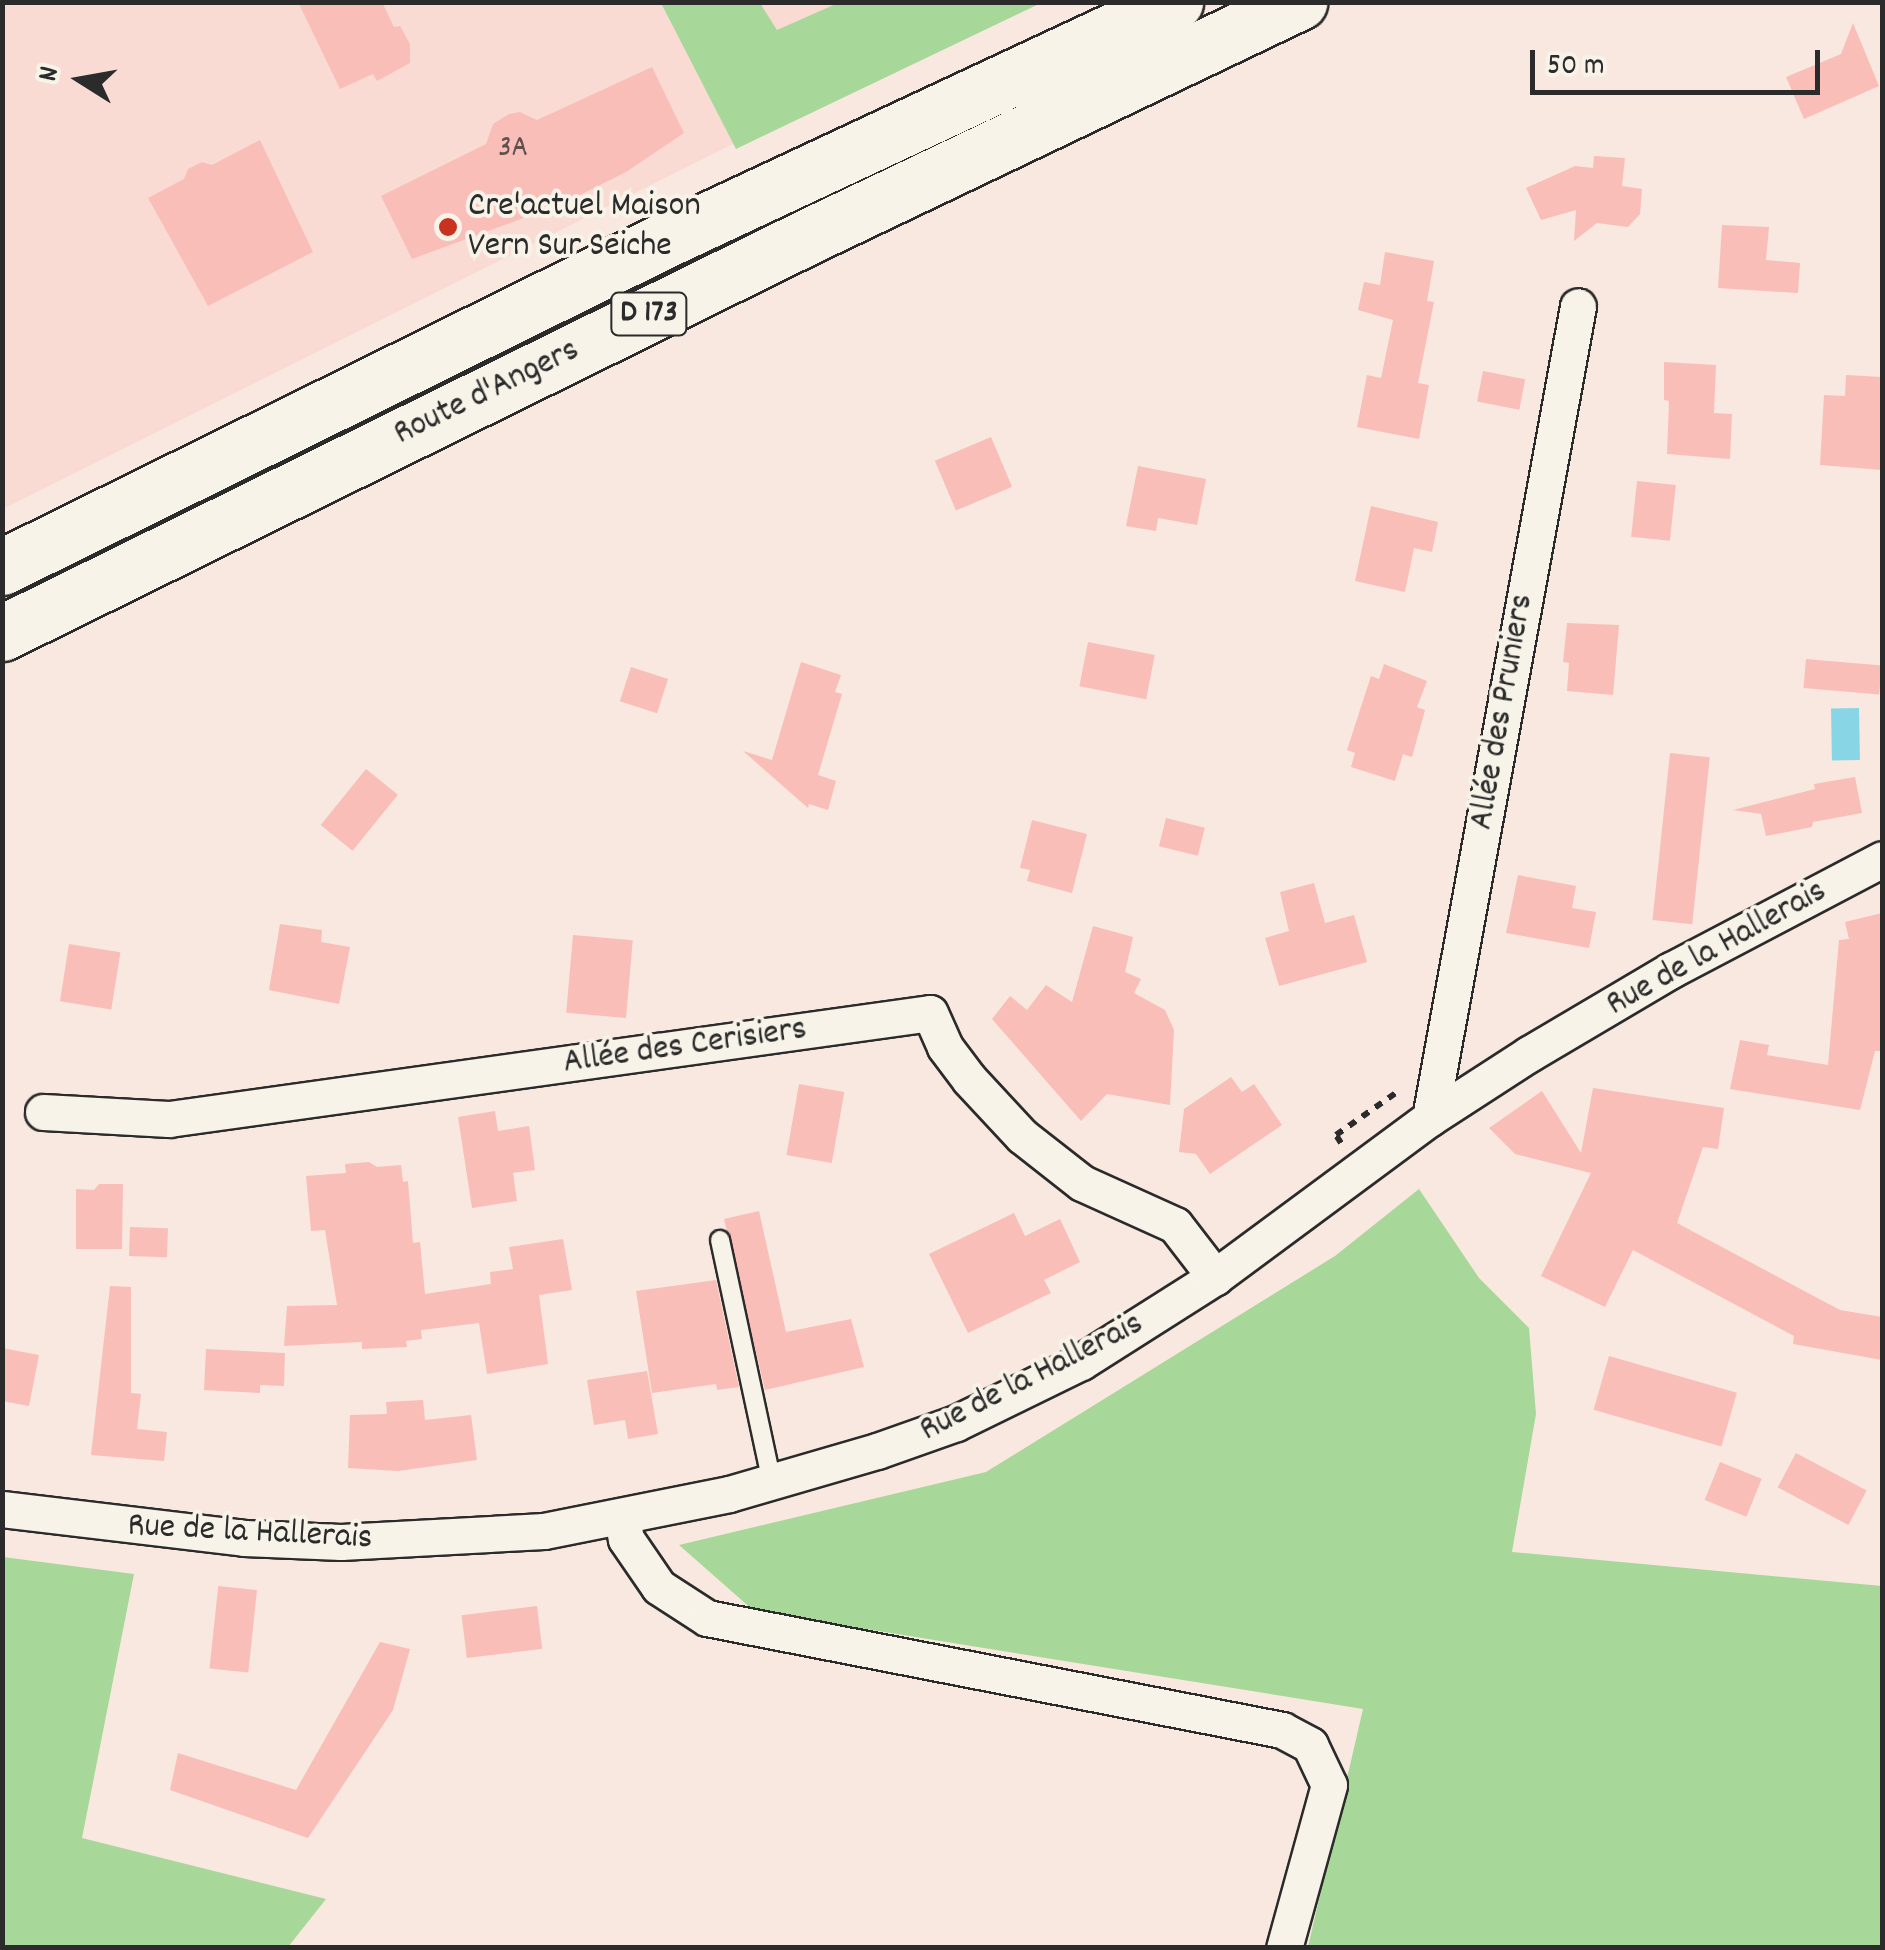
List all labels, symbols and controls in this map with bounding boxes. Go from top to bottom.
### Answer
north arrow [30,30,130,130]
scale bar [1535,30,1825,92]
text: 50 m [1547,46,1605,89]
text: N [30,64,72,85]
house number: 3A [498,132,528,168]
place label: Cre'actuel Maison Vern Sur Seiche [468,186,701,268]
marker: Cre'actuel Maison Vern Sur Seiche [437,216,459,238]
road number: D 173 [609,287,689,341]
street label: Route d'Angers [387,330,587,456]
street label: Allée des Pruniers [1462,591,1544,833]
street label: Rue de la Hallerais [1600,871,1834,1027]
street label: Allée des Cerisiers [561,1009,809,1085]
street label: Rue de la Hallerais [913,1304,1151,1452]
street label: Rue de la Hallerais [127,1506,373,1560]

